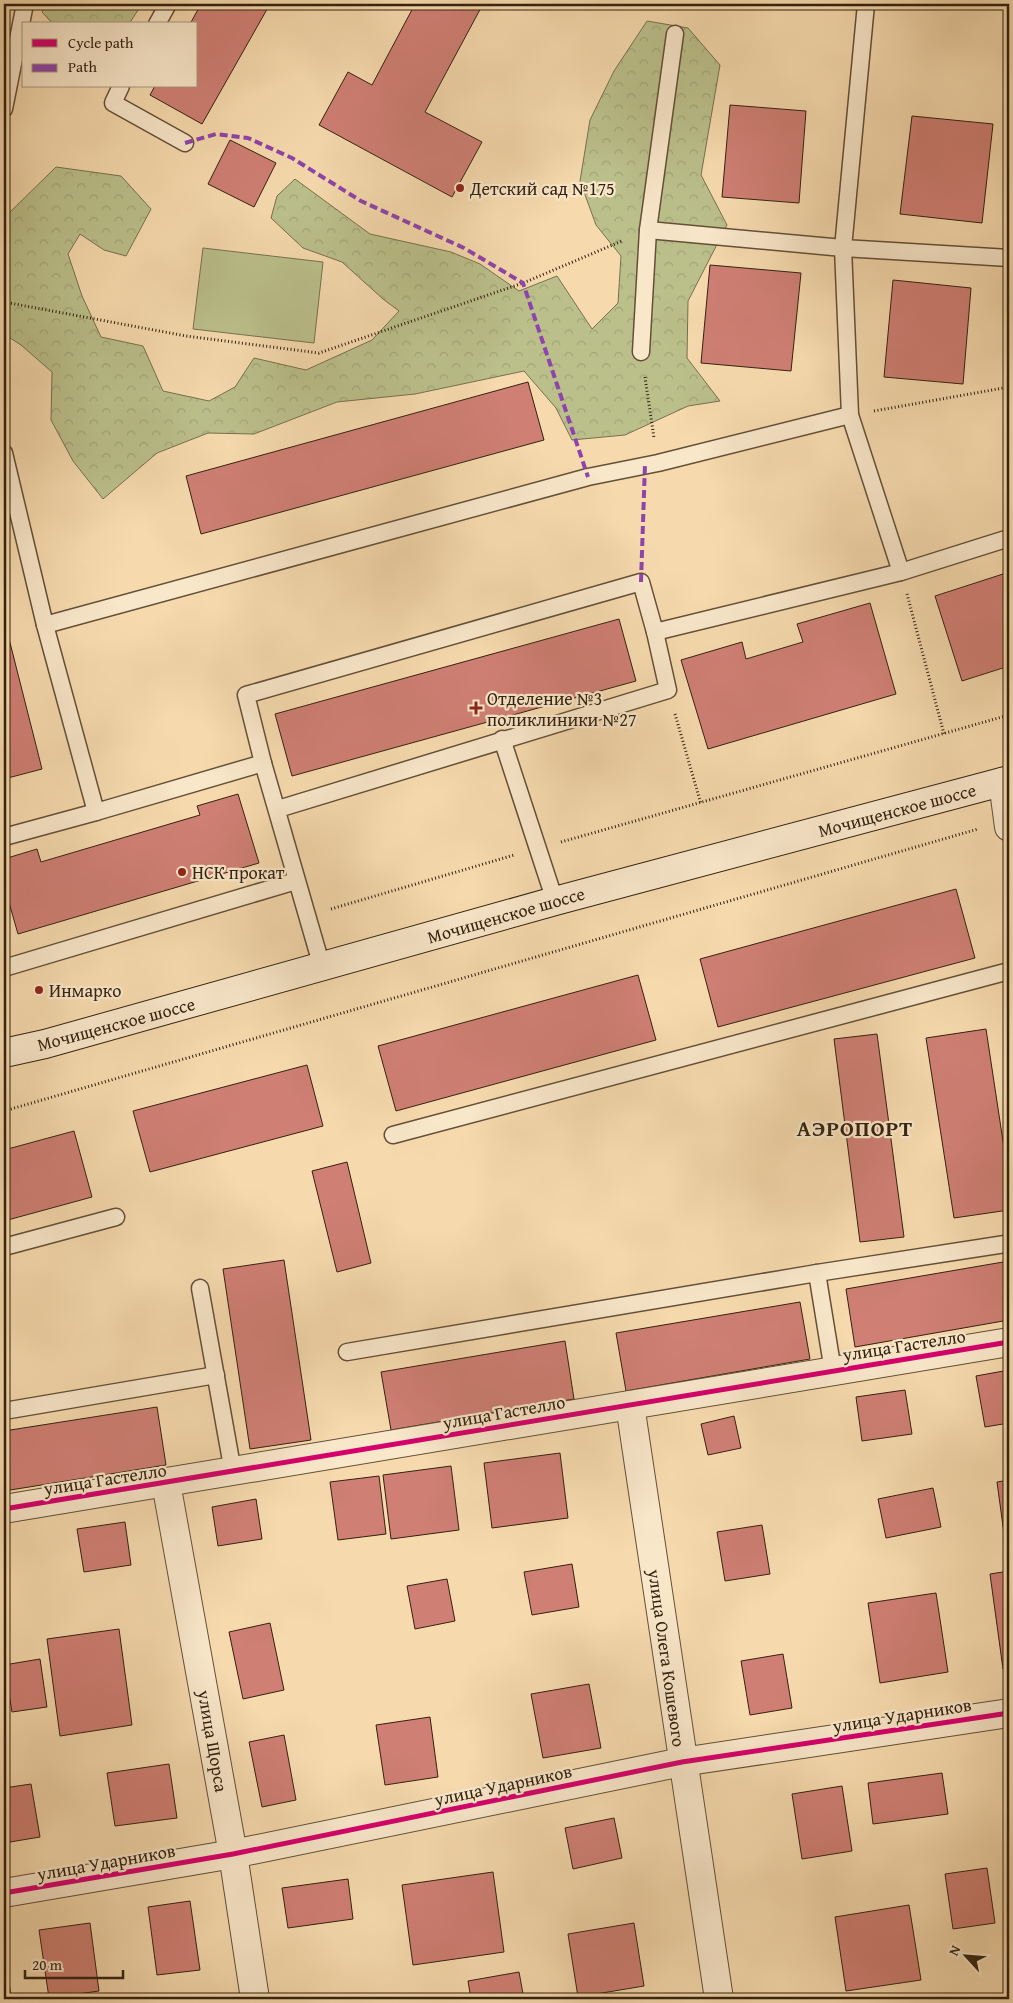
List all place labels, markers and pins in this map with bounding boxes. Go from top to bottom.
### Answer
place label: Детский сад №175 [469,175,615,202]
marker: Детский сад №175 [454,182,466,194]
place label: Отделение №3 поликлиники №27 [487,685,637,733]
marker: Отделение №3 поликлиники №27 [469,701,483,715]
place label: НСК прокат [192,859,285,886]
marker: НСК прокат [176,866,188,878]
place label: Инмарко [49,977,121,1004]
marker: Инмарко [33,984,45,996]

